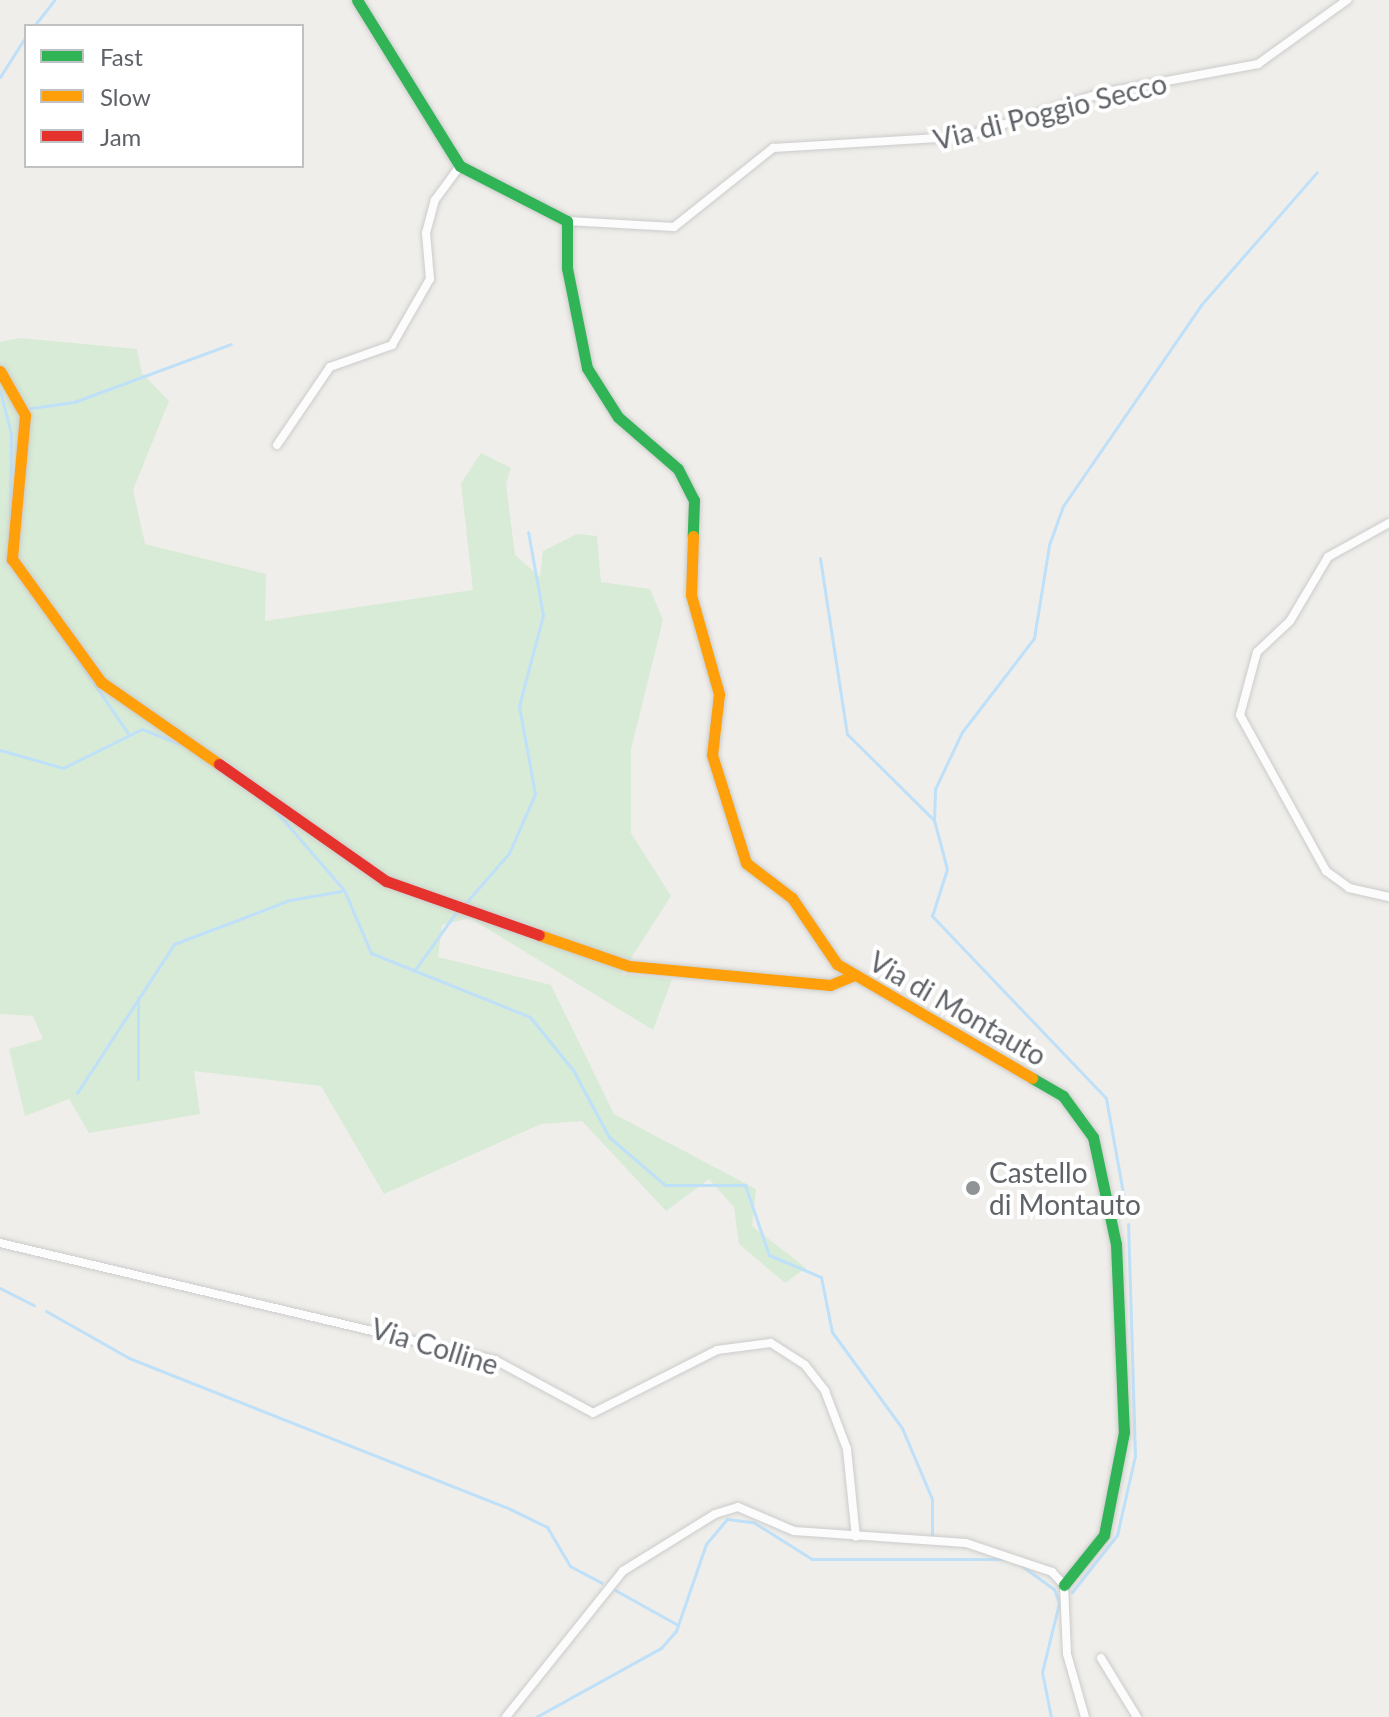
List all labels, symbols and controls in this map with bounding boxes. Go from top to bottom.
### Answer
legend [24,24,304,168]
text: Fast [100,42,143,71]
street label: Via di Poggio Secco [930,66,1170,156]
text: Slow [100,82,151,111]
text: Jam [100,122,141,151]
street label: Via di Montauto [864,944,1052,1072]
place label: Castello di Montauto [989,1155,1141,1221]
marker: Castello di Montauto [964,1179,982,1197]
street label: Via Colline [367,1311,503,1381]

